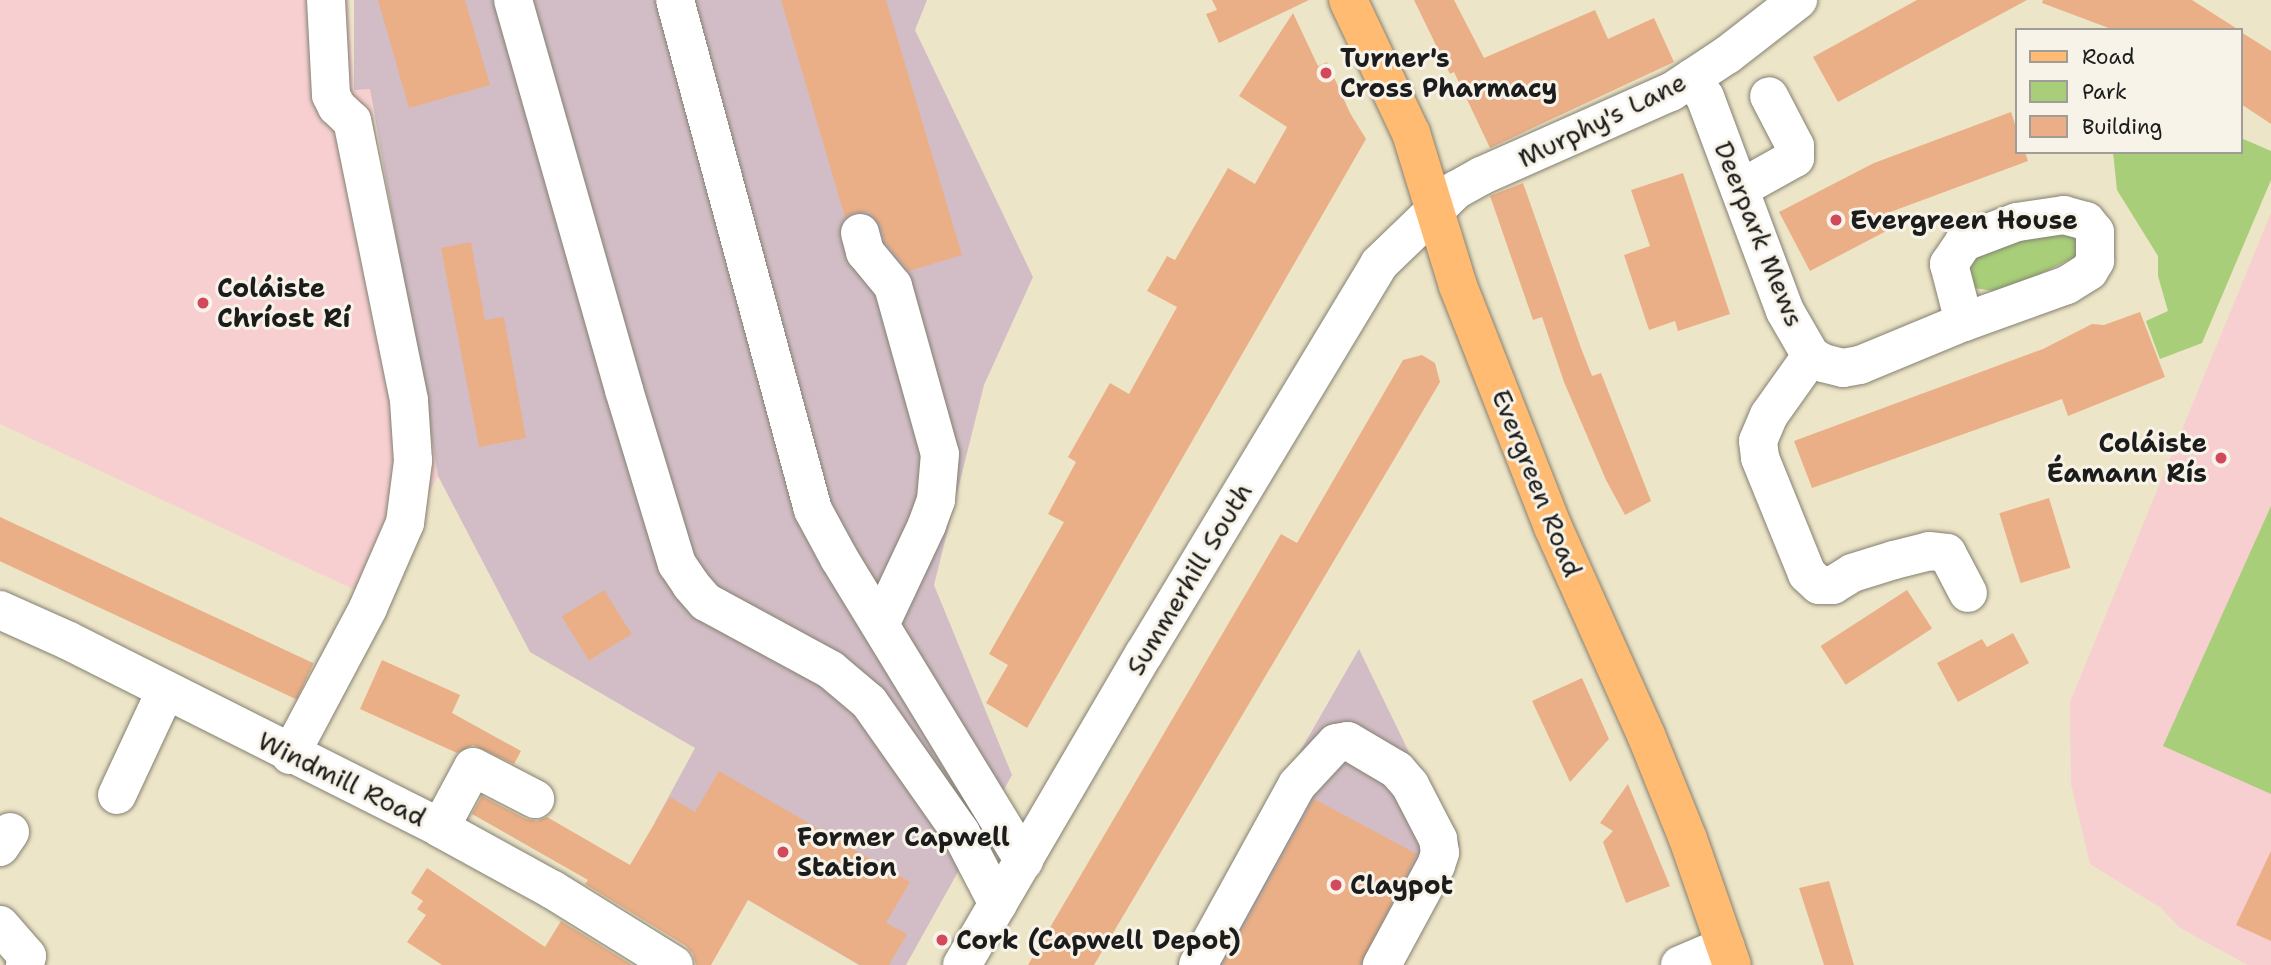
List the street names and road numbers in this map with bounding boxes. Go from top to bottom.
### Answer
street label: Murphy's Lane [1513,66,1691,174]
street label: Deerpark Mews [1708,137,1810,331]
street label: Evergreen Road [1485,385,1589,581]
street label: Summerhill South [1119,477,1259,681]
street label: Windmill Road [253,725,431,833]

